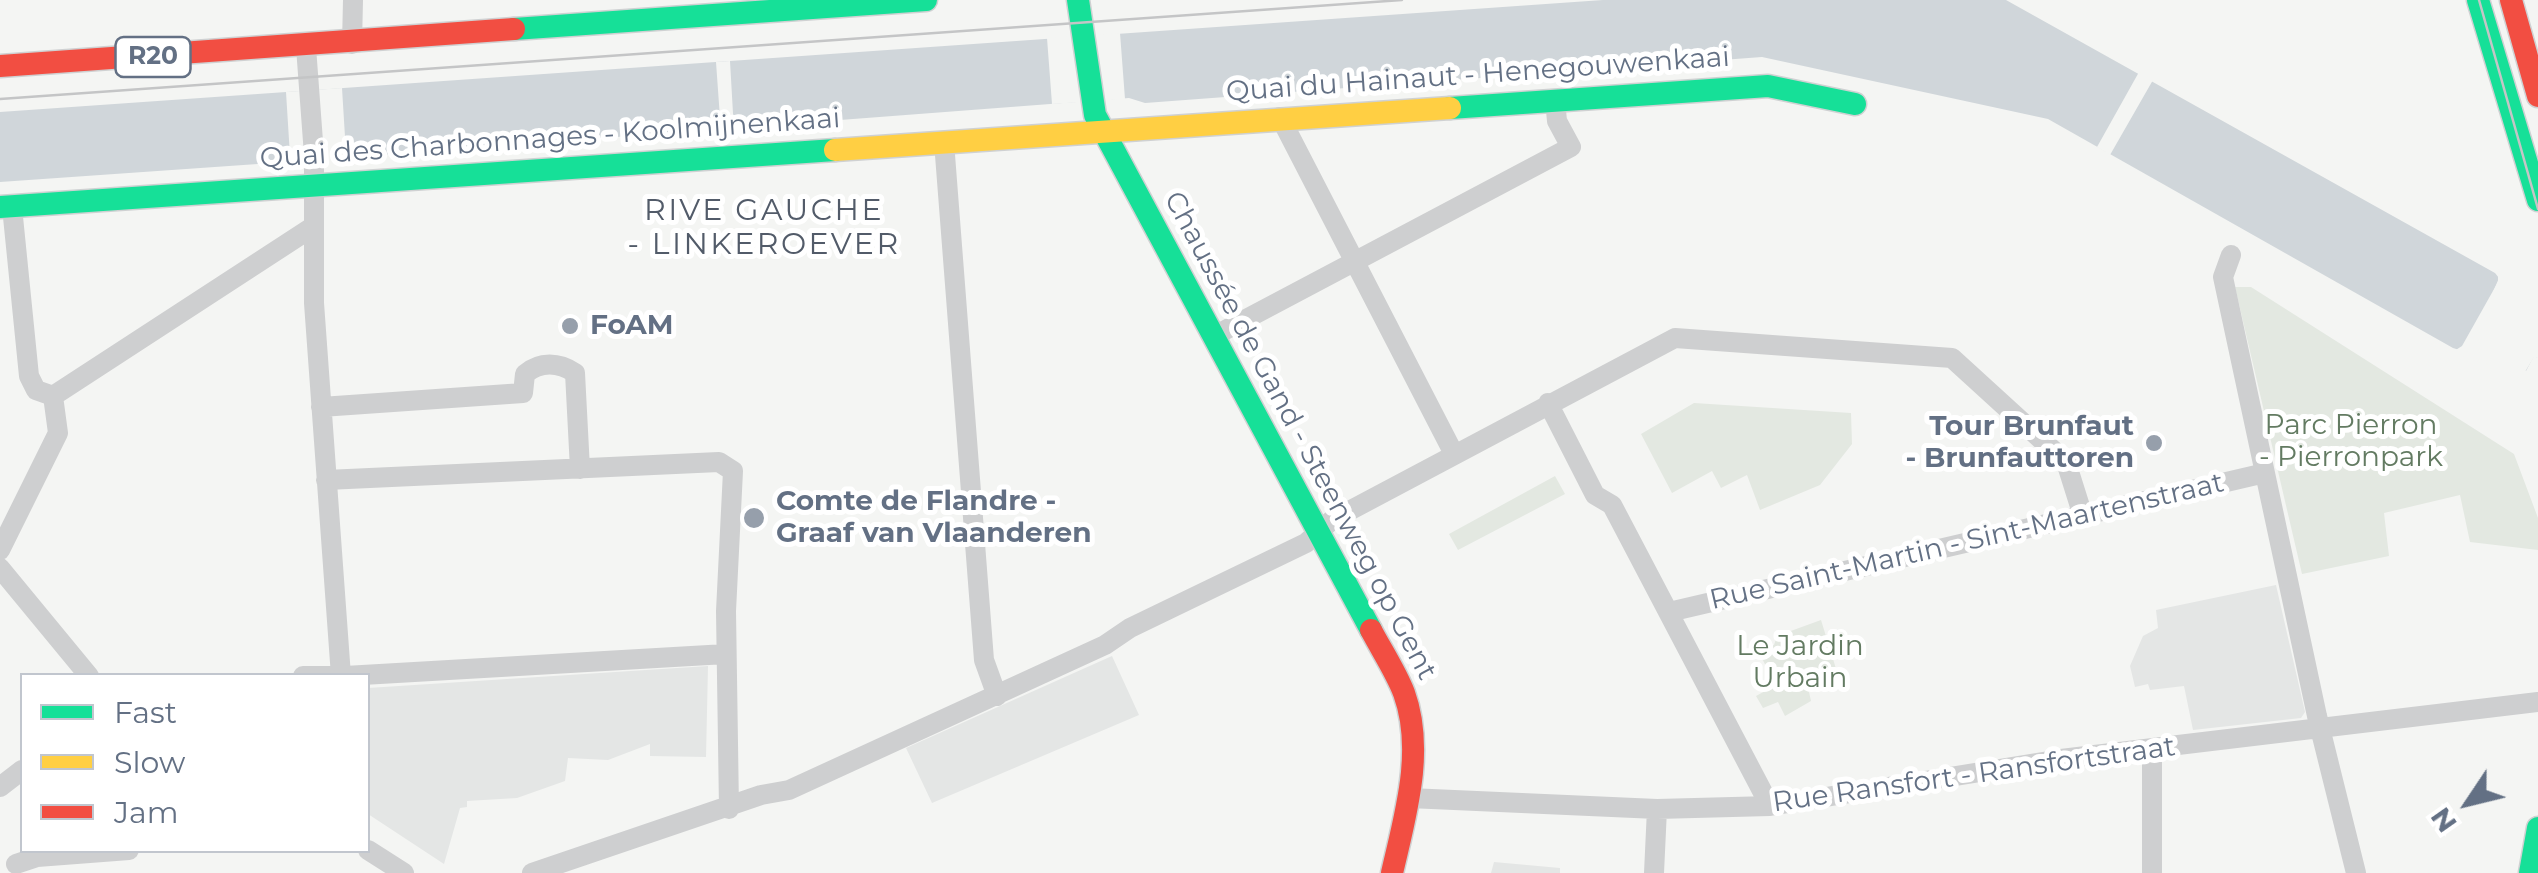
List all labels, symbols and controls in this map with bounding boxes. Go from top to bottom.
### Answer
road number: R20 [116,37,190,77]
street label: Quai du Hainaut - Henegouwenkaai [1225,41,1731,109]
street label: Quai des Charbonnages - Koolmijnenkaai [259,102,841,176]
street label: Chaussée de Gand - Steenweg op Gent [1156,186,1444,686]
district label: RIVE GAUCHE - LINKEROEVER [627,193,901,264]
place label: FoAM [590,309,673,343]
marker: FoAM [559,315,581,337]
park label: Parc Pierron - Pierronpark [2259,409,2443,475]
place label: Tour Brunfaut - Brunfauttoren [1905,410,2134,476]
marker: Tour Brunfaut - Brunfauttoren [2143,432,2165,454]
street label: Rue Saint-Martin - Sint-Maartenstraat [1707,466,2227,618]
place label: Comte de Flandre - Graaf van Vlaanderen [776,485,1092,551]
marker: Comte de Flandre - Graaf van Vlaanderen [741,505,767,531]
park label: Le Jardin Urbain [1736,630,1864,696]
legend [20,673,370,853]
text: Fast [114,694,177,731]
street label: Rue Ransfort - Ransfortstraat [1771,730,2177,820]
text: Slow [114,744,185,781]
north arrow [2418,753,2518,853]
text: Jam [114,794,179,831]
text: N [2423,801,2464,839]

